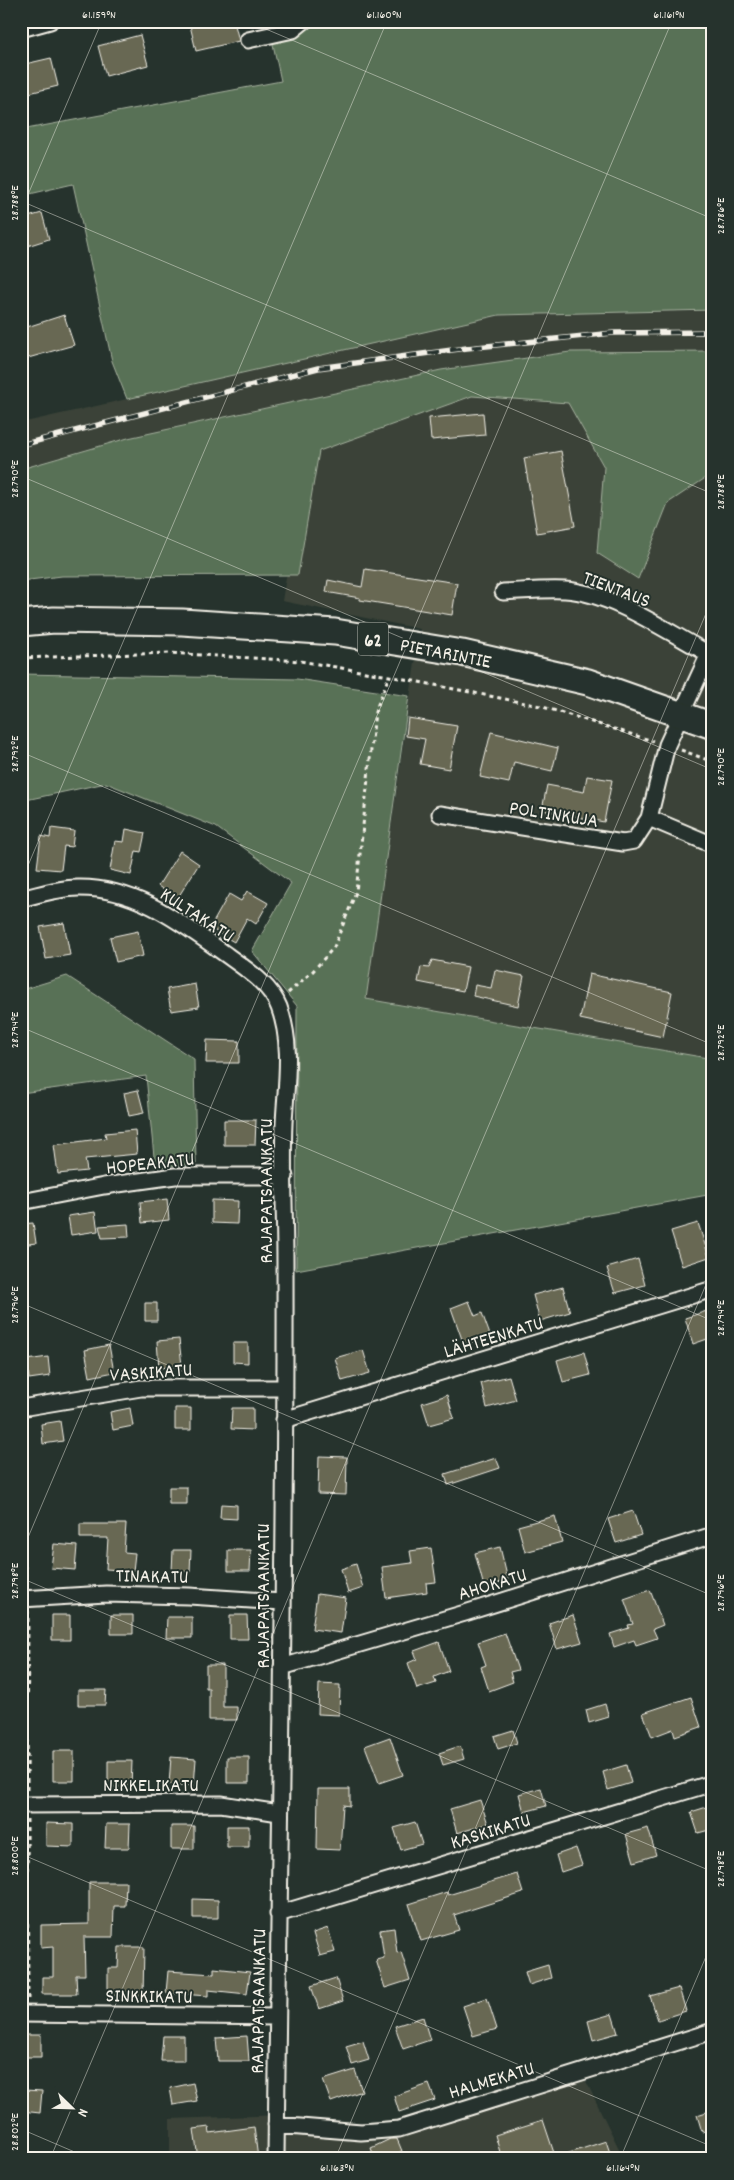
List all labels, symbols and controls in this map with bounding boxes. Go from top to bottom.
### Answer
text: 61.159°N [82,7,116,24]
text: 61.160°N [366,7,402,24]
text: 61.161°N [653,7,685,24]
text: 28.788°E [7,185,24,221]
text: 28.786°E [713,197,730,234]
text: 28.790°E [7,459,24,498]
text: 28.788°E [713,474,730,510]
street label: TIENTAUS [578,565,654,617]
road number: 62 [358,622,388,656]
street label: PIETARINTIE [397,632,493,678]
text: 28.792°E [7,735,24,772]
text: 28.790°E [713,747,730,786]
street label: POLTINKUJA [507,795,600,837]
street label: KULTAKATU [154,882,239,951]
text: 28.794°E [7,1011,24,1048]
text: 28.792°E [713,1024,730,1061]
street label: RAJAPATSAANKATU [254,1118,282,1264]
street label: HOPEAKATU [105,1146,196,1184]
text: 28.796°E [7,1286,24,1324]
text: 28.794°E [713,1299,730,1336]
street label: LÄHTEENKATU [441,1310,547,1367]
street label: VASKIKATU [109,1357,193,1391]
street label: RAJAPATSAANKATU [251,1523,279,1669]
text: 28.798°E [7,1562,24,1599]
street label: AHOKATU [455,1562,531,1610]
street label: TINAKATU [115,1563,189,1593]
text: 28.796°E [713,1574,730,1612]
street label: NIKKELIKATU [103,1773,199,1801]
street label: KASKIKATU [447,1807,534,1858]
text: 28.800°E [7,1836,24,1876]
text: 28.798°E [713,1850,730,1887]
street label: RAJAPATSAANKATU [245,1928,275,2074]
street label: SINKKIKATU [105,1983,193,2013]
street label: HALMEKATU [446,2056,538,2108]
north arrow [48,2082,98,2132]
text: N [72,2105,93,2119]
text: 28.802°E [7,2112,24,2151]
text: 61.163°N [320,2160,354,2177]
text: 61.164°N [606,2160,640,2177]

